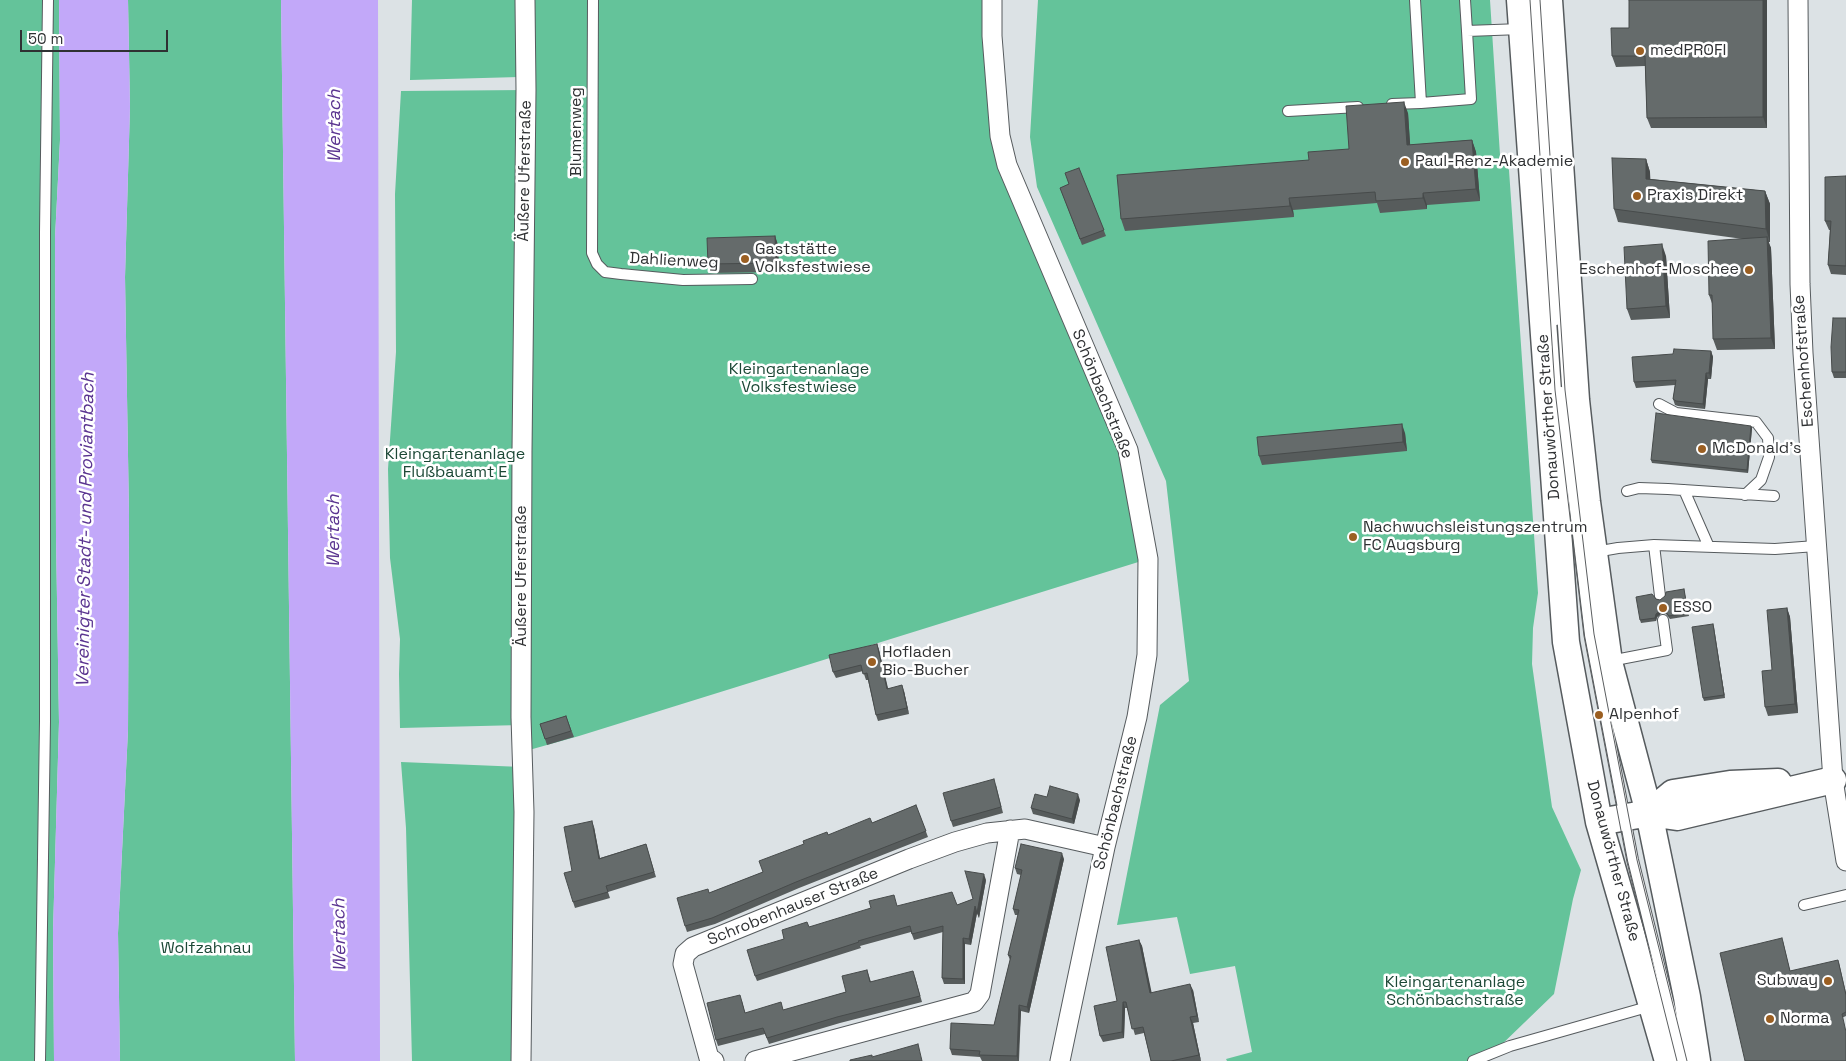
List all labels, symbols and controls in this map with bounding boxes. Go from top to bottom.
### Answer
scale bar [22,20,170,52]
text: 50 m [28,29,63,48]
place label: medPROFI [1650,41,1726,61]
marker: medPROFI [1634,45,1646,57]
street label: Blumenweg [567,87,587,177]
water label: Wertach [324,89,346,163]
street label: Äußere Uferstraße [514,100,536,242]
place label: Paul-Renz-Akademie [1415,152,1573,172]
marker: Paul-Renz-Akademie [1399,156,1411,168]
place label: Praxis Direkt [1647,186,1743,206]
marker: Praxis Direkt [1631,190,1643,202]
place label: Gaststätte Volksfestwiese [755,240,871,278]
street label: Dahlienweg [629,249,719,273]
marker: Gaststätte Volksfestwiese [739,253,751,265]
place label: Eschenhof-Moschee [1579,260,1739,280]
marker: Eschenhof-Moschee [1743,264,1755,276]
street label: Eschenhofstraße [1790,294,1818,428]
street label: Schönbachstraße [1067,327,1137,461]
street label: Donauwörther Straße [1534,333,1564,501]
park label: Kleingartenanlage Volksfestwiese [729,360,869,398]
water label: Vereinigter Stadt- und Proviantbach [72,372,100,688]
place label: McDonald's [1712,439,1802,459]
marker: McDonald's [1696,443,1708,455]
park label: Kleingartenanlage Flußbauamt E [385,445,525,483]
water label: Wertach [323,494,345,568]
street label: Äußere Uferstraße [512,505,532,647]
place label: Nachwuchsleistungszentrum FC Augsburg [1363,518,1588,556]
marker: Nachwuchsleistungszentrum FC Augsburg [1347,531,1359,543]
place label: ESSO [1673,598,1712,618]
marker: ESSO [1657,602,1669,614]
place label: Hofladen Bio-Bucher [882,643,969,681]
marker: Hofladen Bio-Bucher [866,656,878,668]
place label: Alpenhof [1609,705,1679,725]
marker: Alpenhof [1593,709,1605,721]
street label: Schönbachstraße [1090,734,1142,872]
street label: Donauwörther Straße [1582,778,1644,944]
street label: Schrobenhauser Straße [705,864,881,950]
water label: Wertach [329,898,351,972]
park label: Wolfzahnau [161,939,251,959]
place label: Subway [1757,971,1818,991]
park label: Kleingartenanlage Schönbachstraße [1385,973,1525,1011]
marker: Subway [1822,975,1834,987]
place label: Norma [1780,1009,1830,1029]
marker: Norma [1764,1013,1776,1025]

